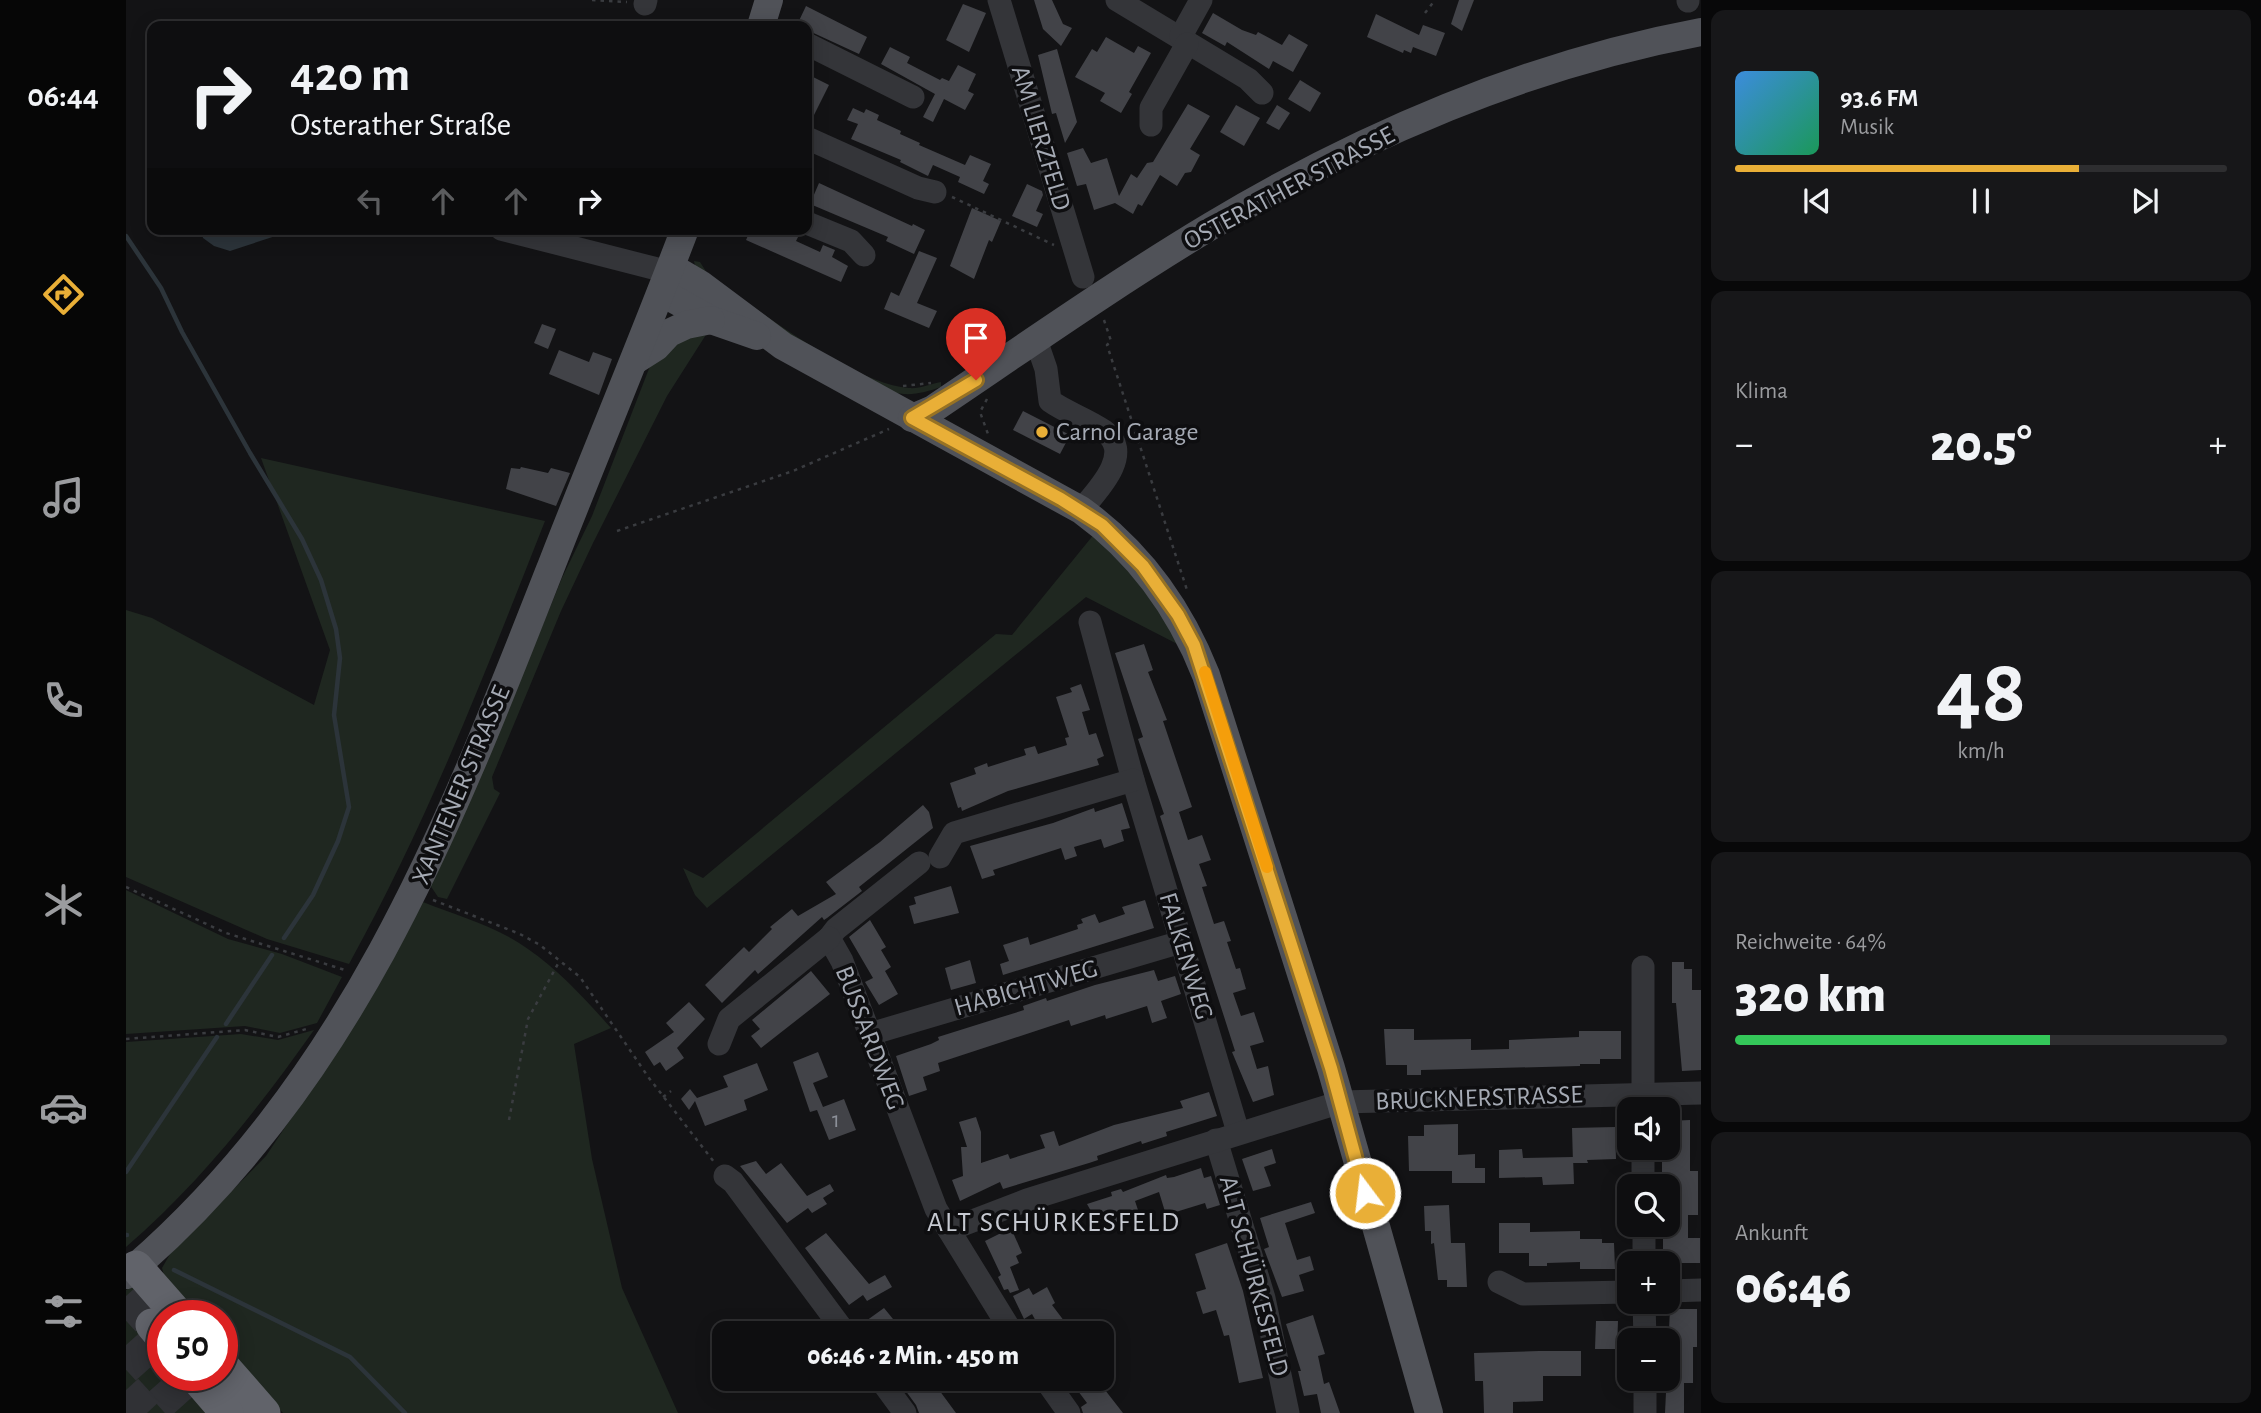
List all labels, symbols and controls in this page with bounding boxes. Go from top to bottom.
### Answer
icon: right [175,49,266,140]
text: 420 m [290,51,410,100]
street label: AM LIERZFELD [1007,63,1075,213]
text: 06:44 [27,80,99,112]
text: 93.6 FM [1840,85,1919,111]
text: Osterather Straße [290,109,511,141]
text: Musik [1840,116,1894,139]
street label: OSTERATHER STRASSE [1179,121,1399,255]
icon: left [351,182,389,220]
icon: ahead [424,182,462,220]
icon: ahead [497,182,535,220]
icon: right [570,182,608,220]
icon: previous [1798,182,1836,220]
icon: pause [1962,182,2000,220]
icon: next [2126,182,2164,220]
icon: directions [39,270,88,319]
pin [946,308,1006,380]
icon: arrive [957,319,995,357]
text: Klima [1735,380,1788,403]
text: 20.5° [1930,418,2032,470]
place label: Carnol Garage [1056,419,1198,445]
marker: Carnol Garage [1034,424,1050,440]
text: − [1735,426,1753,464]
text: + [2209,426,2227,464]
icon: music [39,473,88,522]
text: 48 [1936,647,2026,738]
icon: phone [39,676,88,725]
street label: XANTENER STRASSE [407,682,515,888]
text: km/h [1957,740,2005,763]
icon: climate [39,880,88,929]
street label: FALKENWEG [1154,889,1218,1023]
text: Reichweite · 64% [1735,931,1886,954]
street label: HABICHTWEG [951,955,1101,1021]
street label: BUSSARDWEG [831,963,909,1113]
text: 320 km [1735,969,1886,1021]
street label: BRUCKNERSTRASSE [1375,1081,1583,1115]
icon: car [39,1083,88,1132]
map controls [1617,1097,1680,1391]
button: sound [1617,1097,1680,1160]
house number: 1 [832,1109,840,1132]
position arrow [1328,1156,1402,1230]
street label: ALT SCHÜRKESFELD [1215,1173,1294,1379]
button: search [1617,1174,1680,1237]
district label: ALT SCHÜRKESFELD [927,1207,1181,1237]
text: Ankunft [1735,1222,1808,1245]
button: + [1617,1251,1680,1314]
text: 06:46 [1735,1260,1851,1312]
icon: filters [39,1287,88,1336]
speed limit sign: 50 [147,1300,238,1391]
button: − [1617,1328,1680,1391]
text: 06:46 · 2 Min. · 450 m [807,1343,1019,1369]

